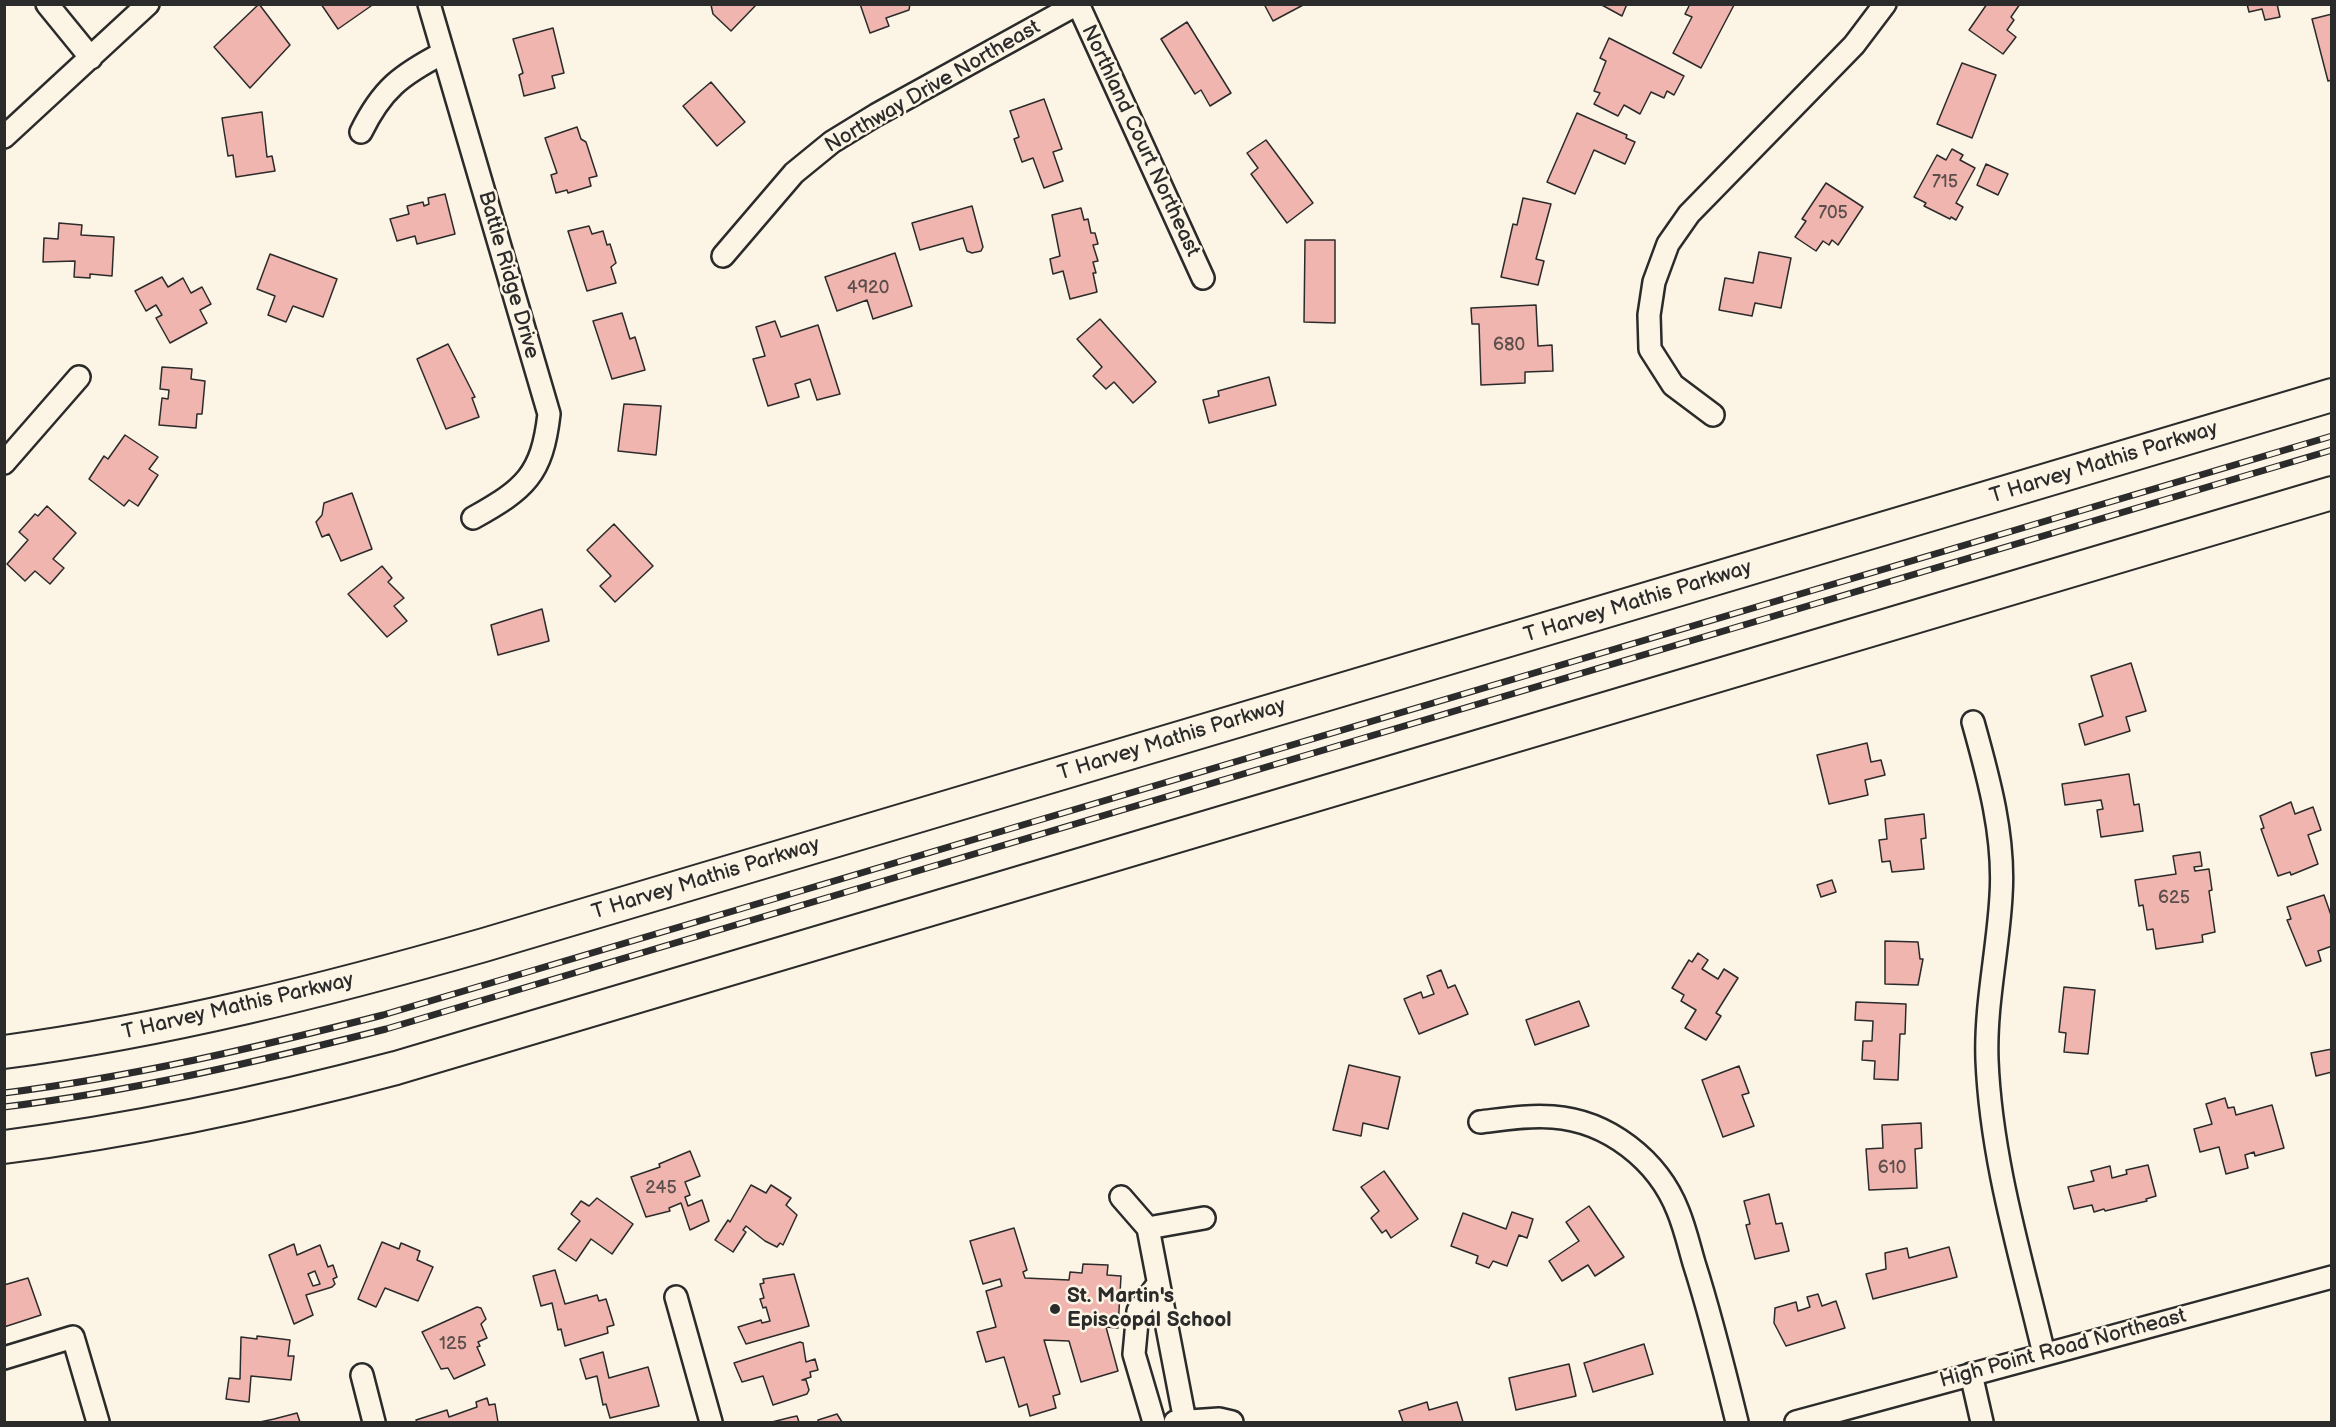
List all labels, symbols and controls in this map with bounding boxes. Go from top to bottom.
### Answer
street label: Northway Drive Northeast [821,15,1045,159]
street label: Northland Court Northeast [1075,21,1205,261]
house number: 715 [1932,171,1958,193]
street label: Battle Ridge Drive [472,188,544,362]
house number: 705 [1818,202,1848,224]
house number: 4920 [847,277,889,299]
house number: 680 [1493,334,1525,356]
street label: T Harvey Mathis Parkway [1987,416,2221,510]
street label: T Harvey Mathis Parkway [1521,555,1755,649]
street label: T Harvey Mathis Parkway [1055,693,1289,787]
street label: T Harvey Mathis Parkway [589,832,823,926]
house number: 625 [2158,887,2190,909]
street label: T Harvey Mathis Parkway [120,968,356,1046]
house number: 610 [1878,1157,1906,1179]
house number: 245 [645,1177,677,1199]
place label: St. Martin's Episcopal School [1067,1284,1232,1334]
marker: St. Martin's Episcopal School [1048,1302,1062,1316]
street label: High Point Road Northeast [1937,1304,2189,1394]
house number: 125 [439,1333,467,1355]

